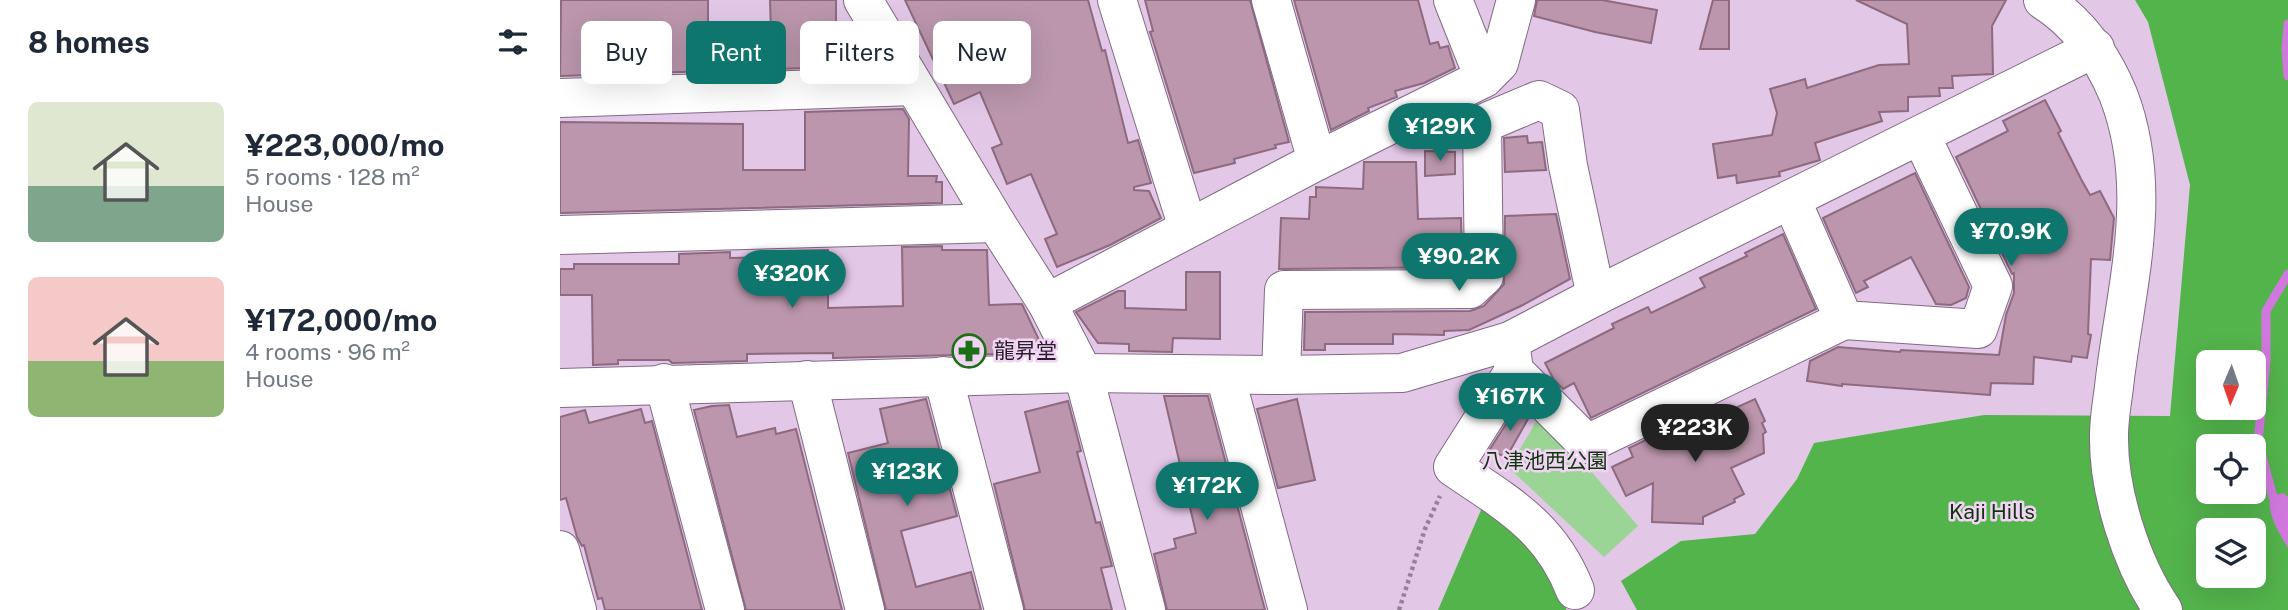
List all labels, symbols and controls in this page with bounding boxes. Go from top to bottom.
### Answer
chip: Buy [581,21,672,84]
chip: Rent [686,21,786,84]
chip: Filters [800,21,919,84]
chip: New [933,21,1031,84]
icon: filters [494,23,532,61]
text: 8 homes [28,24,150,60]
pin: ¥129K [1391,104,1489,163]
text: ¥129K [1404,112,1476,139]
text: ¥223,000/mo [245,127,445,163]
icon: home [84,130,168,214]
text: 5 rooms · 128 m² [245,163,420,190]
text: House [245,190,313,217]
pin: ¥70.9K [1954,208,2068,268]
text: ¥70.9K [1970,217,2052,244]
pin: ¥90.2K [1402,233,1516,293]
text: ¥90.2K [1418,242,1500,269]
pin: ¥320K [743,250,841,310]
text: ¥320K [754,259,830,286]
text: ¥172,000/mo [245,302,437,338]
icon: home [84,305,168,389]
pharmacy icon: 龍昇堂 [950,332,988,370]
text: 4 rooms · 96 m² [245,338,410,365]
place label: 龍昇堂 [994,338,1057,363]
north arrow [2196,350,2266,420]
map controls [2196,350,2266,588]
text: House [245,365,313,392]
pin: ¥167K [1461,374,1559,433]
text: ¥167K [1475,382,1545,409]
pin: ¥223K [1646,405,1744,464]
text: ¥223K [1657,413,1733,440]
button: locate [2196,434,2266,504]
pin: ¥123K [858,448,956,508]
park label: 八津池西公園 [1482,448,1608,473]
text: ¥123K [871,457,943,484]
pin: ¥172K [1158,462,1256,522]
text: ¥172K [1172,471,1242,498]
park label: Kaji Hills [1949,499,2035,524]
button: layers [2196,518,2266,588]

